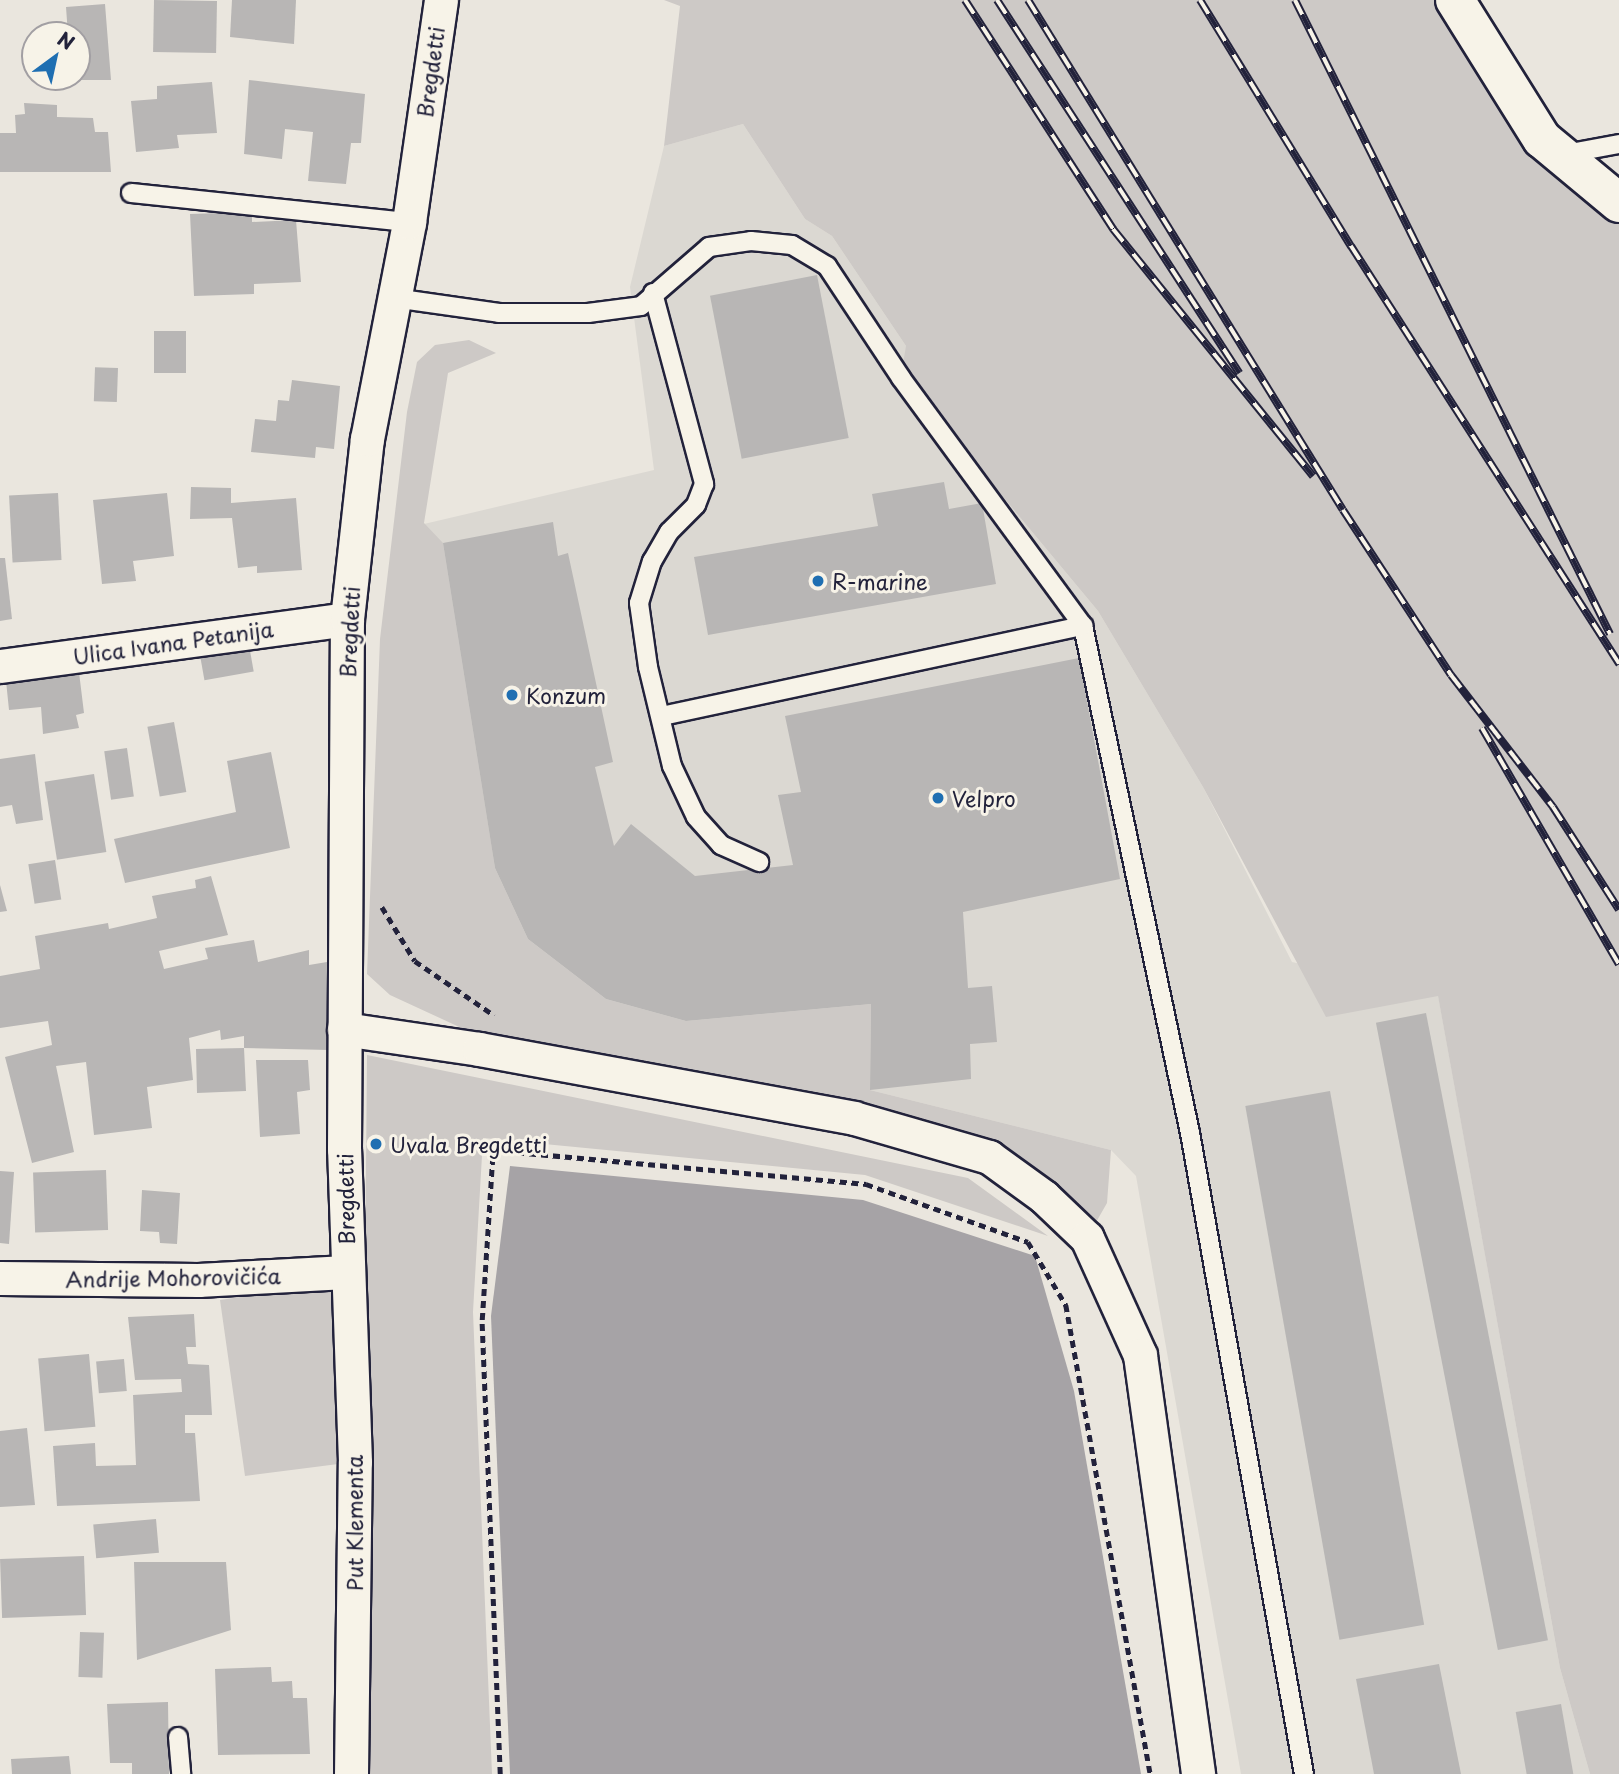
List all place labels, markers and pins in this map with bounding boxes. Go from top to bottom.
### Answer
place label: R-marine [832,568,928,594]
marker: R-marine [810,573,826,589]
place label: Konzum [526,682,606,708]
marker: Konzum [504,687,520,703]
place label: Velpro [952,785,1016,811]
marker: Velpro [930,790,946,806]
place label: Uvala Bregdetti [390,1131,547,1157]
marker: Uvala Bregdetti [368,1136,384,1152]

